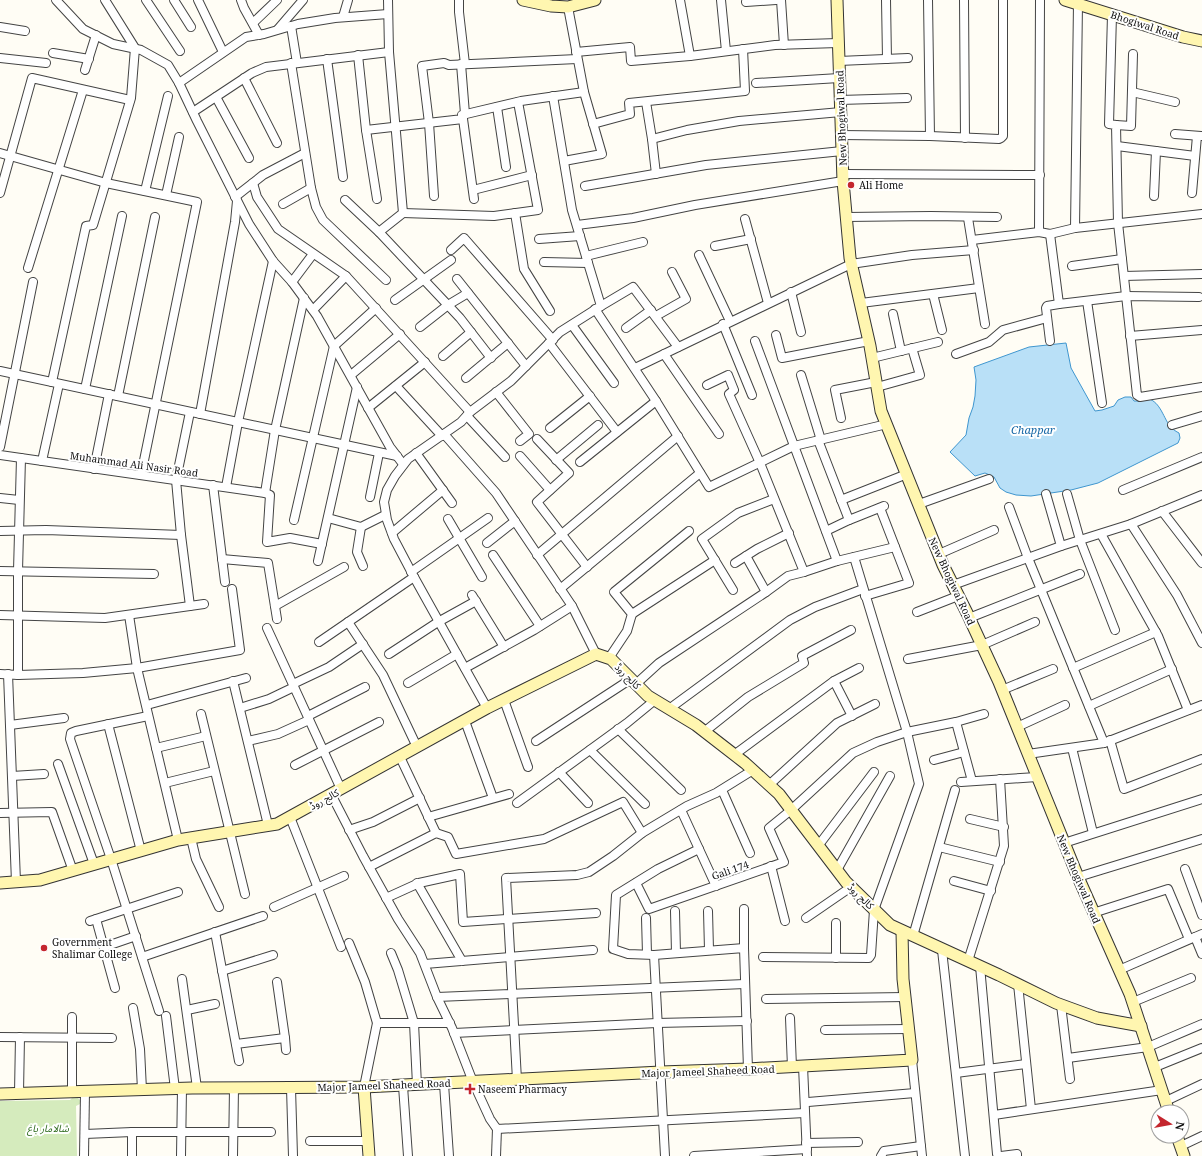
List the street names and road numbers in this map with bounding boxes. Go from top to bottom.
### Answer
street label: Bhogiwal Road [1109,7,1181,43]
street label: New Bhogiwal Road [832,70,850,166]
street label: Muhammad Ali Nasir Road [69,448,199,480]
street label: New Bhogiwal Road [925,535,979,627]
street label: کالج روڈ [611,660,645,693]
street label: کالج روڈ [307,785,342,814]
street label: New Bhogiwal Road [1054,832,1104,926]
street label: Gali 174 [710,857,751,883]
street label: کالج روڈ [844,880,878,913]
street label: Major Jameel Shaheed Road [641,1062,775,1080]
street label: Major Jameel Shaheed Road [317,1076,451,1094]

